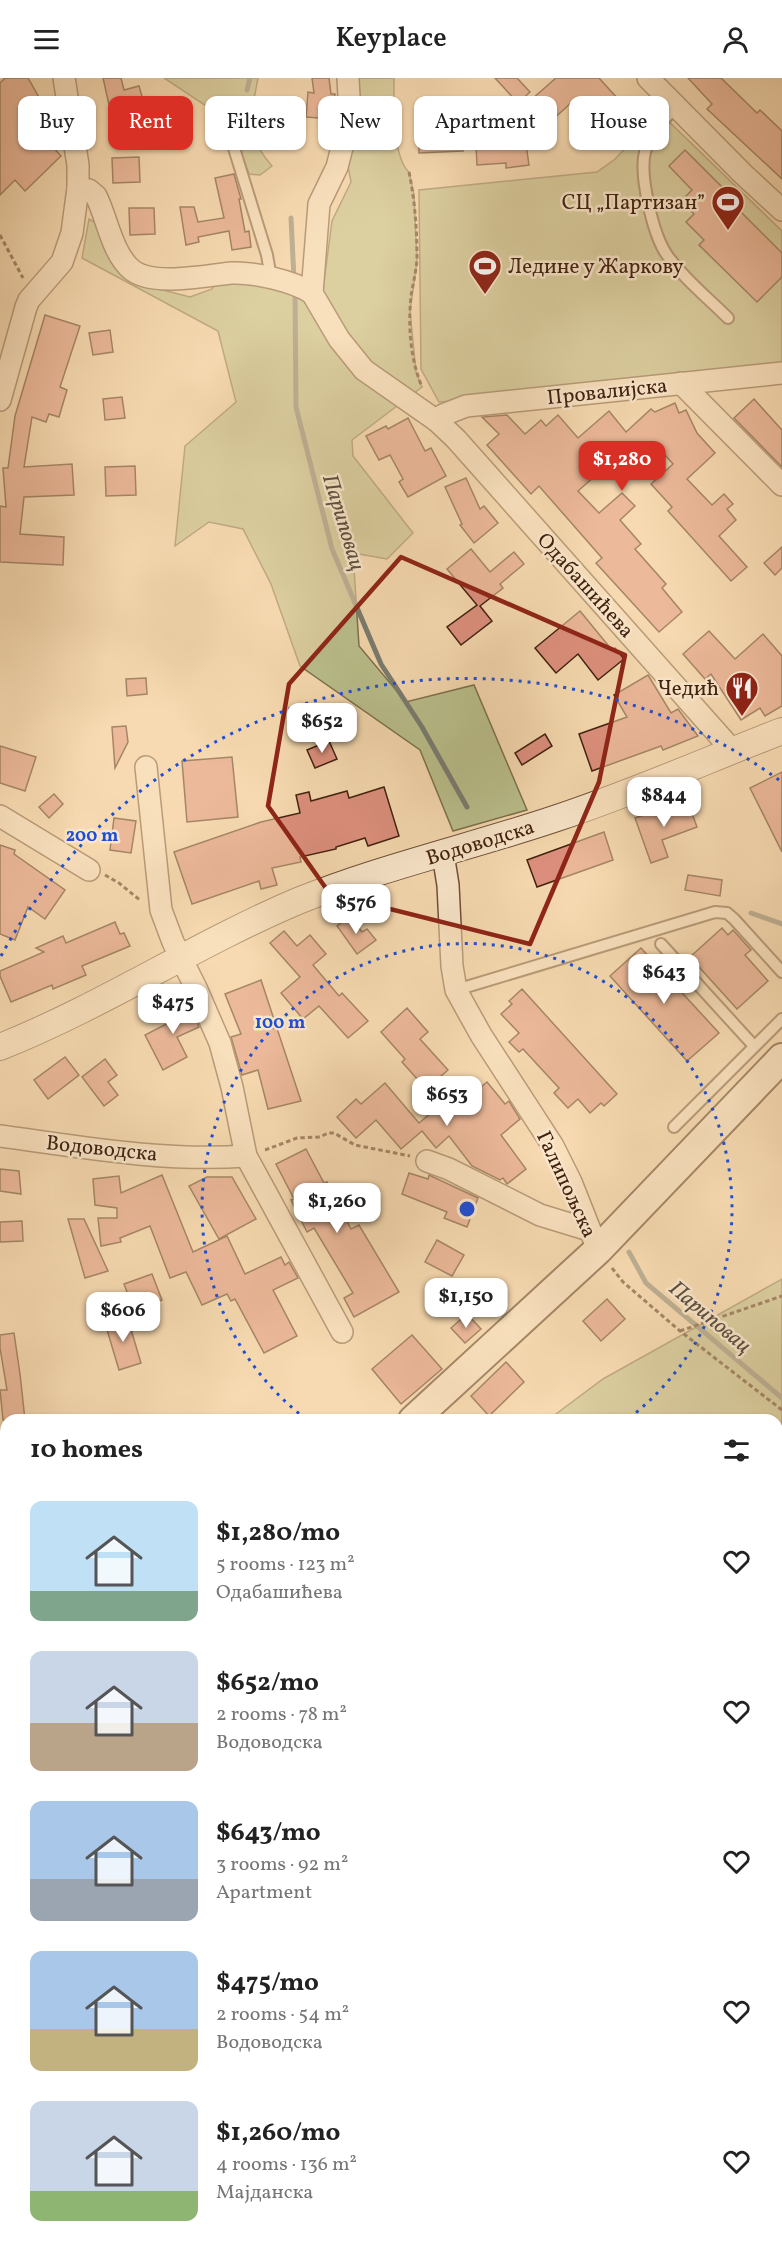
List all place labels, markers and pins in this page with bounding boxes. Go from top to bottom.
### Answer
sports icon: СЦ „Партизан” [710,184,746,231]
place label: СЦ „Партизан” [562,189,705,218]
sports icon: Ледине у Жаркову [467,248,503,295]
place label: Ледине у Жаркову [508,253,684,282]
pin: $1,280 [573,441,671,492]
restaurant icon: Чедић [724,670,760,717]
place label: Чедић [657,675,719,704]
pin: $652 [286,703,358,754]
pin: $844 [628,777,700,828]
pin: $576 [320,884,392,935]
pin: $643 [628,954,700,1005]
pin: $475 [137,984,209,1035]
pin: $653 [411,1076,483,1127]
pin: $1,260 [288,1183,386,1234]
centre of rings [457,1199,477,1219]
pin: $1,150 [417,1278,515,1329]
pin: $606 [87,1292,159,1343]

